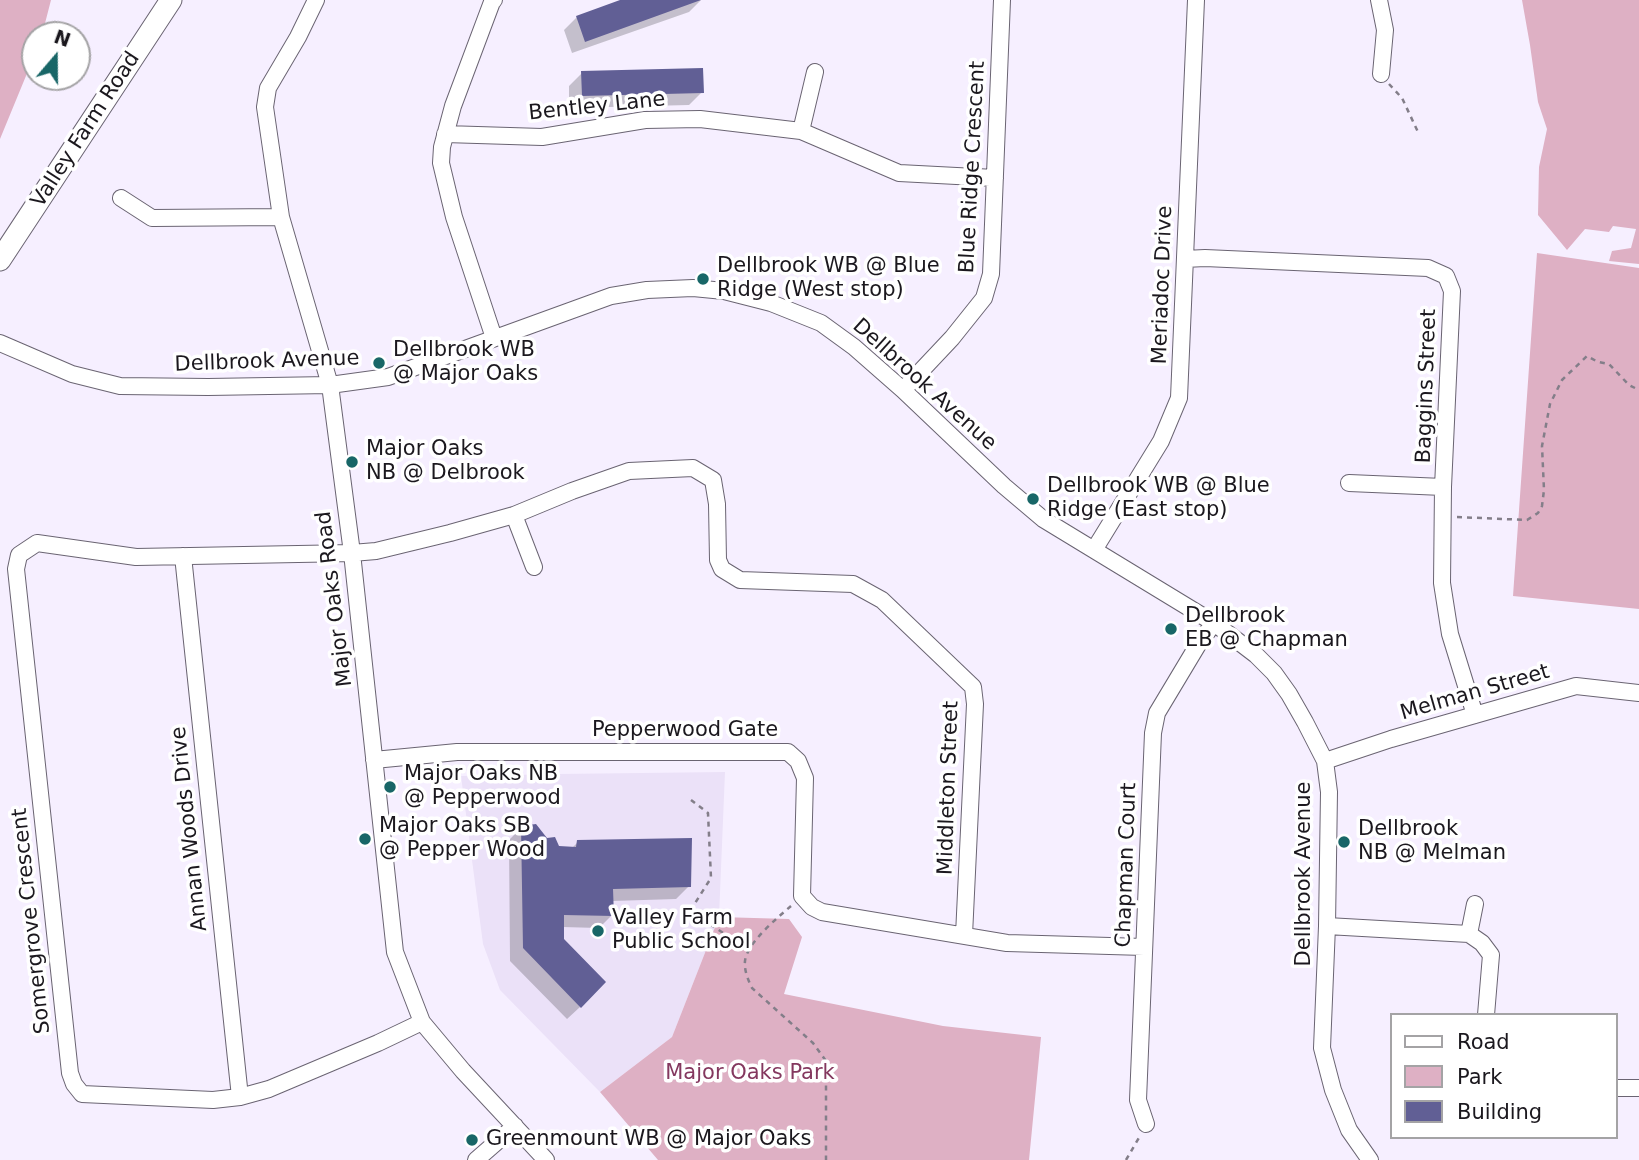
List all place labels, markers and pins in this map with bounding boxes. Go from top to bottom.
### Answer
place label: Dellbrook WB @ Blue Ridge (West stop) [717,254,940,304]
marker: Dellbrook WB @ Blue Ridge (West stop) [695,271,711,287]
place label: Dellbrook WB @ Major Oaks [393,338,538,388]
marker: Dellbrook WB @ Major Oaks [371,355,387,371]
place label: Major Oaks NB @ Delbrook [366,437,525,487]
marker: Major Oaks NB @ Delbrook [344,454,360,470]
place label: Dellbrook WB @ Blue Ridge (East stop) [1047,474,1270,524]
marker: Dellbrook WB @ Blue Ridge (East stop) [1025,491,1041,507]
place label: Dellbrook EB @ Chapman [1185,604,1348,654]
marker: Dellbrook EB @ Chapman [1163,621,1179,637]
place label: Major Oaks NB @ Pepperwood [404,762,561,812]
marker: Major Oaks NB @ Pepperwood [382,779,398,795]
place label: Major Oaks SB @ Pepper Wood [379,814,545,864]
place label: Dellbrook NB @ Melman [1358,817,1506,867]
marker: Major Oaks SB @ Pepper Wood [357,831,373,847]
marker: Dellbrook NB @ Melman [1336,834,1352,850]
place label: Valley Farm Public School [612,906,751,956]
marker: Valley Farm Public School [590,923,606,939]
place label: Greenmount WB @ Major Oaks [486,1127,811,1153]
marker: Greenmount WB @ Major Oaks [464,1132,480,1148]

